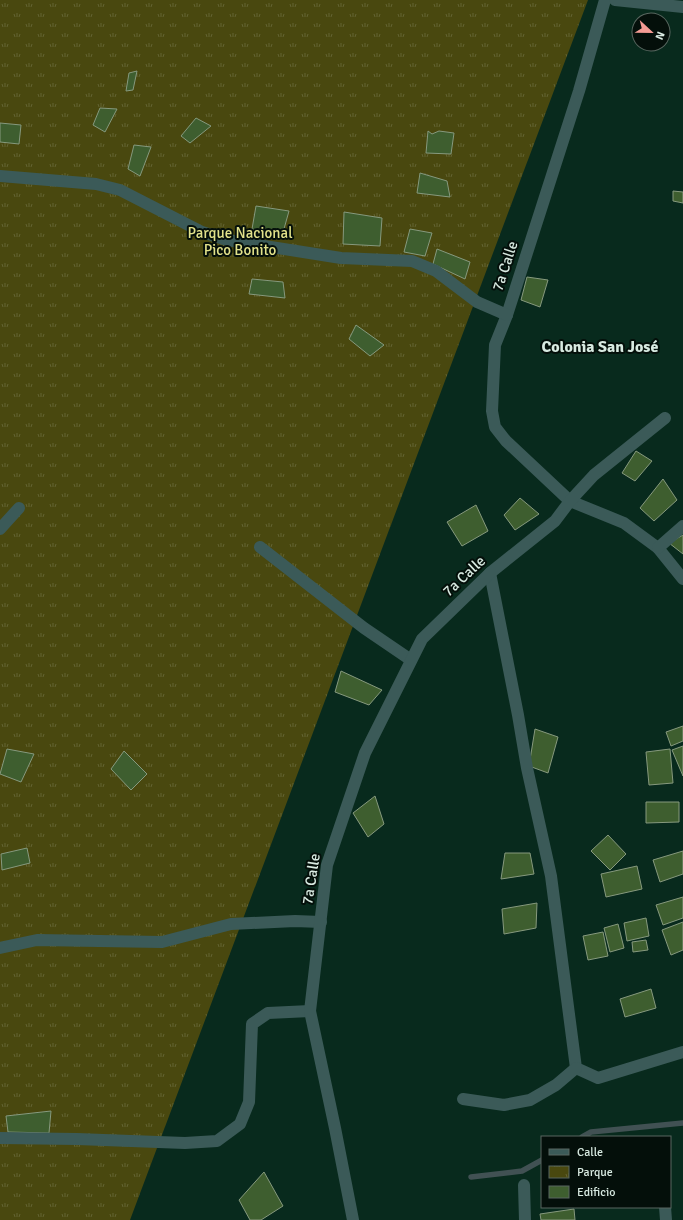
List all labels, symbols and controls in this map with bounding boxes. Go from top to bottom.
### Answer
north arrow [631,12,671,52]
text: N [652,30,667,42]
park label: Parque Nacional Pico Bonito [187,224,293,259]
street label: 7a Calle [488,239,522,293]
district label: Colonia San José [542,337,658,357]
street label: 7a Calle [439,552,489,600]
street label: 7a Calle [298,852,324,906]
legend [541,1136,671,1208]
text: Calle [577,1145,603,1160]
text: Parque [577,1165,613,1180]
text: Edificio [577,1185,615,1200]

